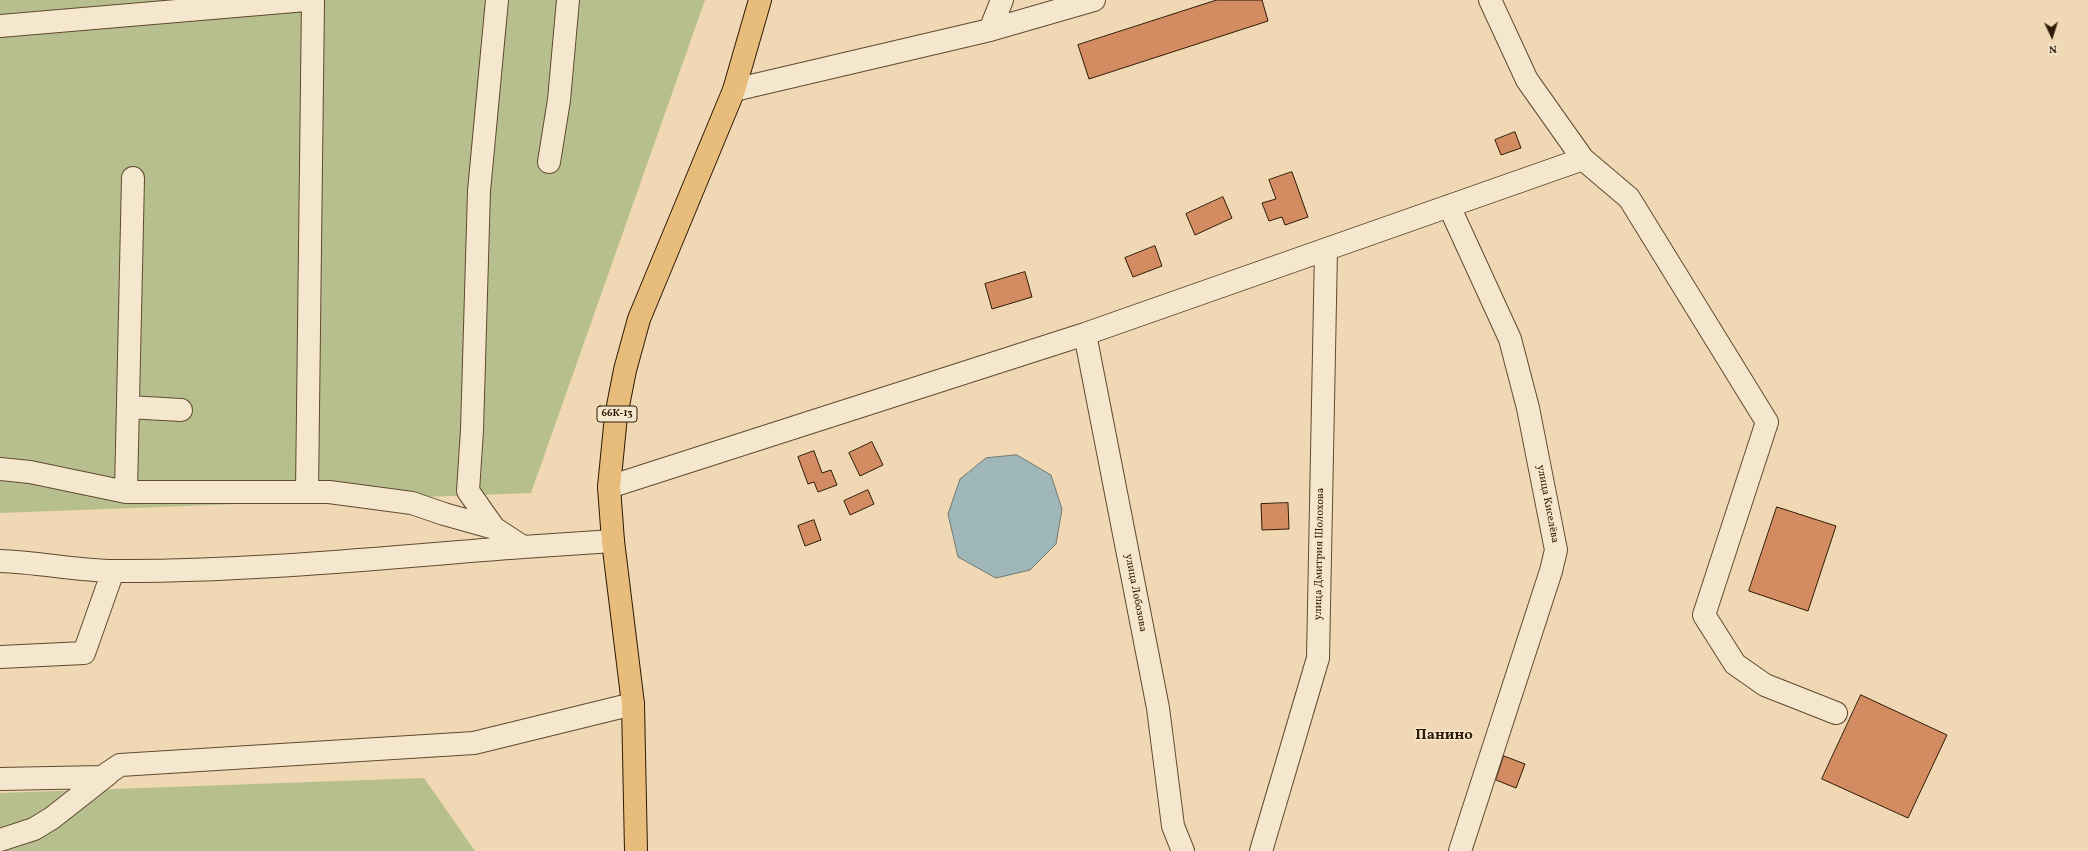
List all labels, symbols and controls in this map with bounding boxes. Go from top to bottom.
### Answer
north arrow [2032,16,2072,56]
text: N [2048,41,2057,56]
road number: 66К-13 [597,406,637,422]
street label: улица Киселёва [1533,464,1561,544]
street label: улица Дмитрия Шолохова [1312,488,1328,620]
street label: улица Лобозова [1121,553,1149,633]
district label: Панино [1415,727,1473,745]

